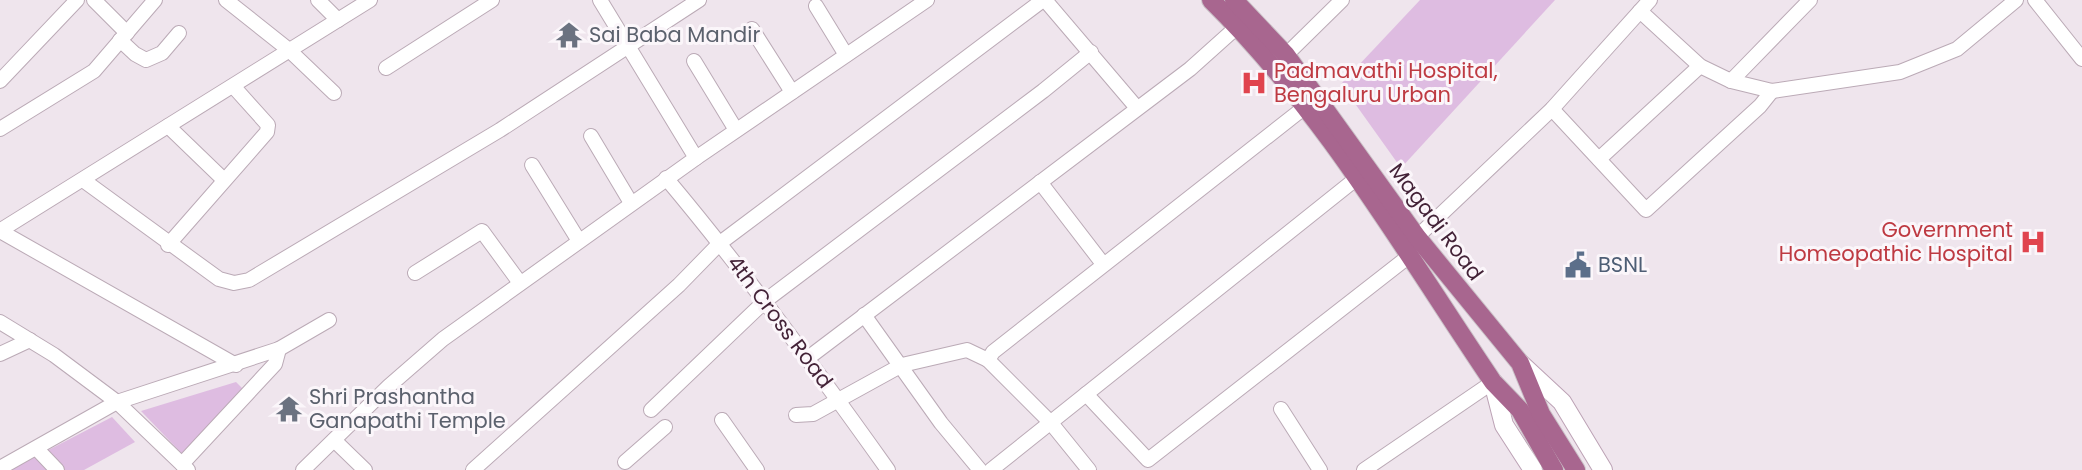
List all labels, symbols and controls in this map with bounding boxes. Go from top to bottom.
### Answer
temple icon: Sai Baba Mandir [554,20,584,50]
place label: Sai Baba Mandir [589,20,760,49]
place label: Padmavathi Hospital, Bengaluru Urban [1274,56,1498,109]
hospital icon: Padmavathi Hospital, Bengaluru Urban [1239,68,1269,98]
street label: Magadi Road [1383,157,1490,286]
place label: Government Homeopathic Hospital [1779,215,2013,268]
hospital icon: Government Homeopathic Hospital [2018,227,2048,257]
street label: 4th Cross Road [721,249,840,394]
public building icon: BSNL [1563,250,1593,280]
place label: BSNL [1598,250,1647,279]
place label: Shri Prashantha Ganapathi Temple [309,382,506,435]
temple icon: Shri Prashantha Ganapathi Temple [274,394,304,424]

